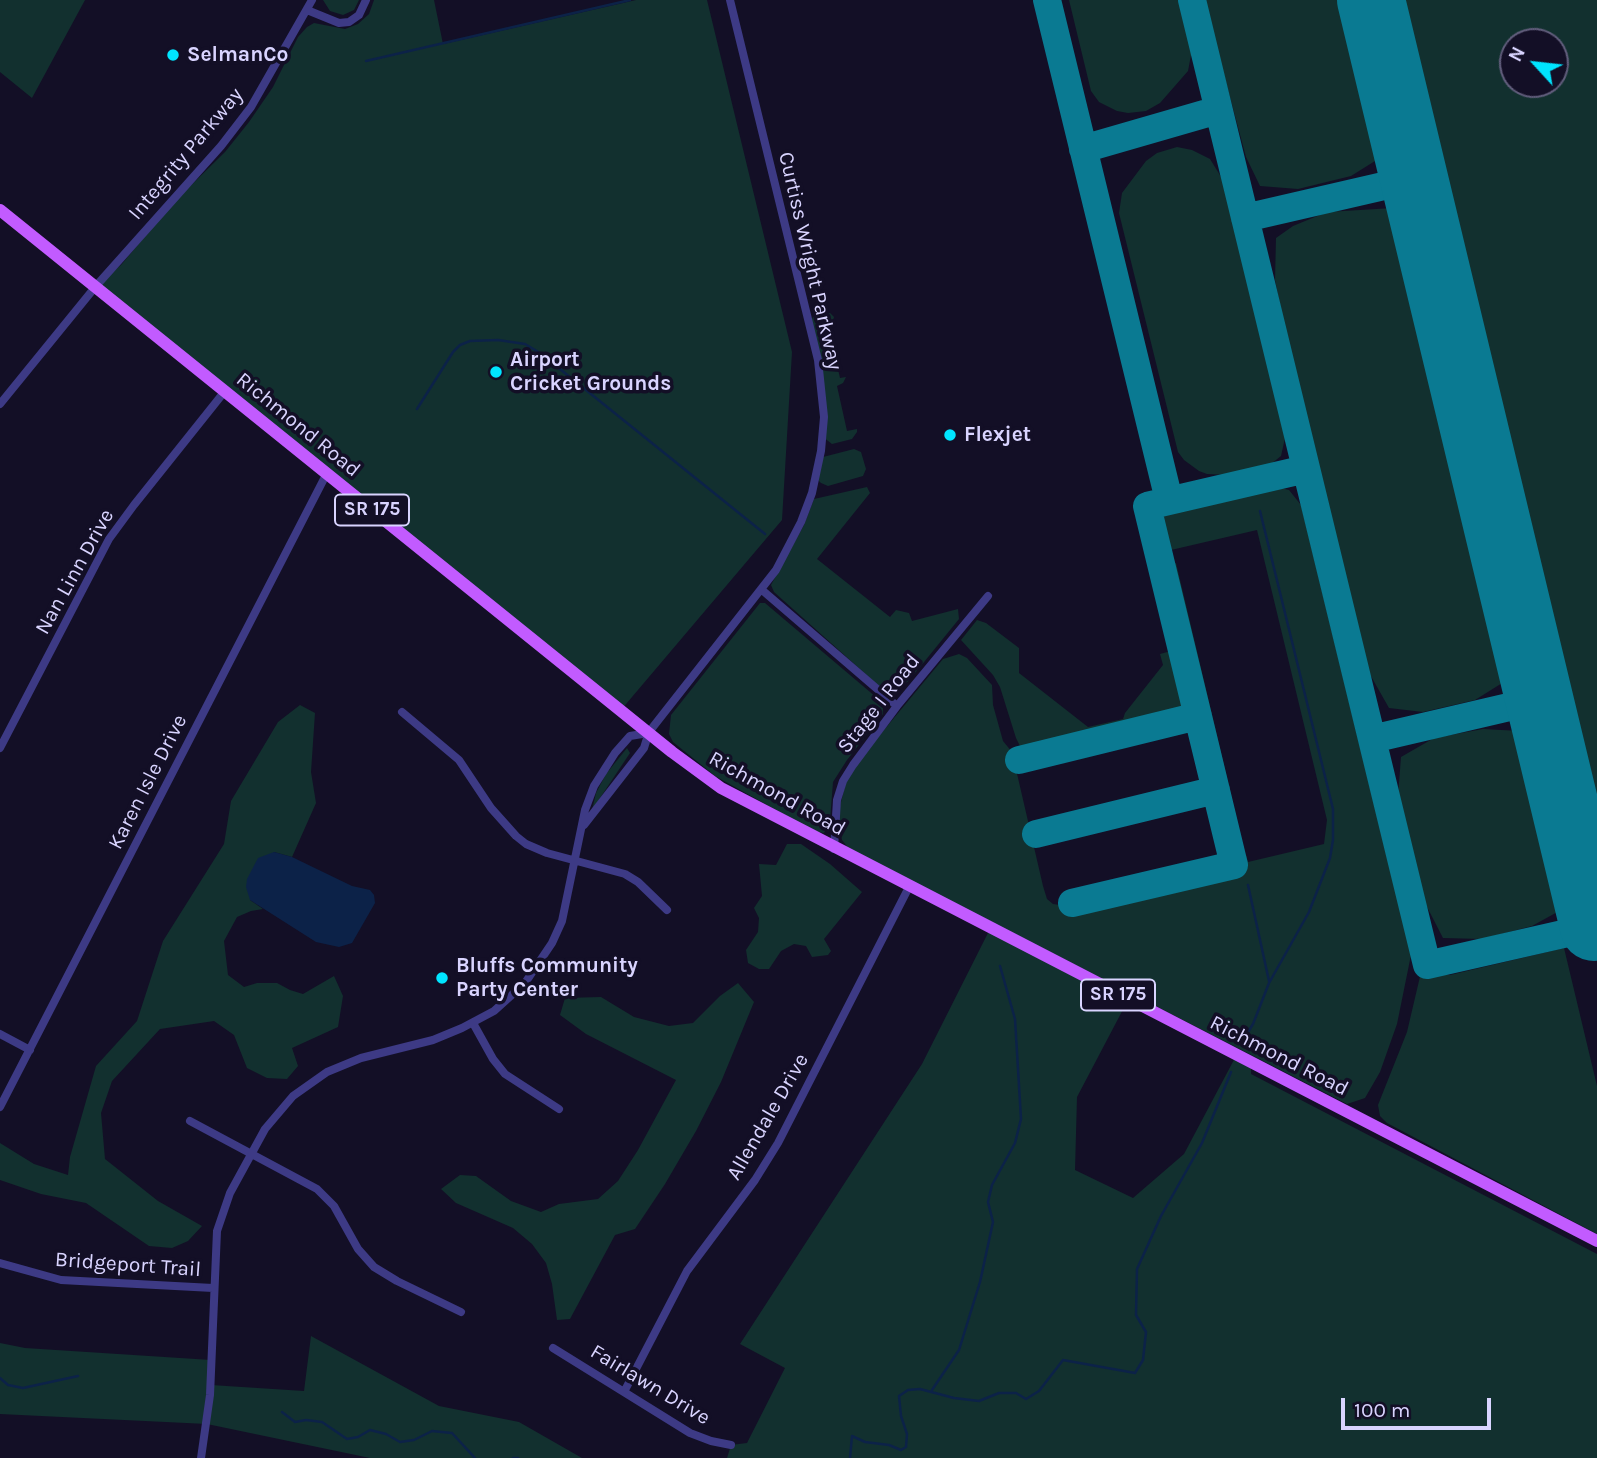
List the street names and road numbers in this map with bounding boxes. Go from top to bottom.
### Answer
street label: Integrity Parkway [123,83,249,225]
street label: Curtiss Wright Parkway [773,150,847,372]
street label: Richmond Road [231,367,365,483]
road number: SR 175 [335,495,409,526]
street label: Nan Linn Drive [30,505,120,639]
street label: Stage I Road [832,649,926,759]
street label: Karen Isle Drive [103,710,193,854]
street label: Richmond Road [704,746,850,842]
road number: SR 175 [1081,979,1155,1010]
street label: Richmond Road [1205,1010,1353,1102]
street label: Allendale Drive [722,1049,814,1185]
street label: Bridgeport Trail [54,1247,202,1283]
street label: Fairlawn Drive [586,1339,714,1431]

